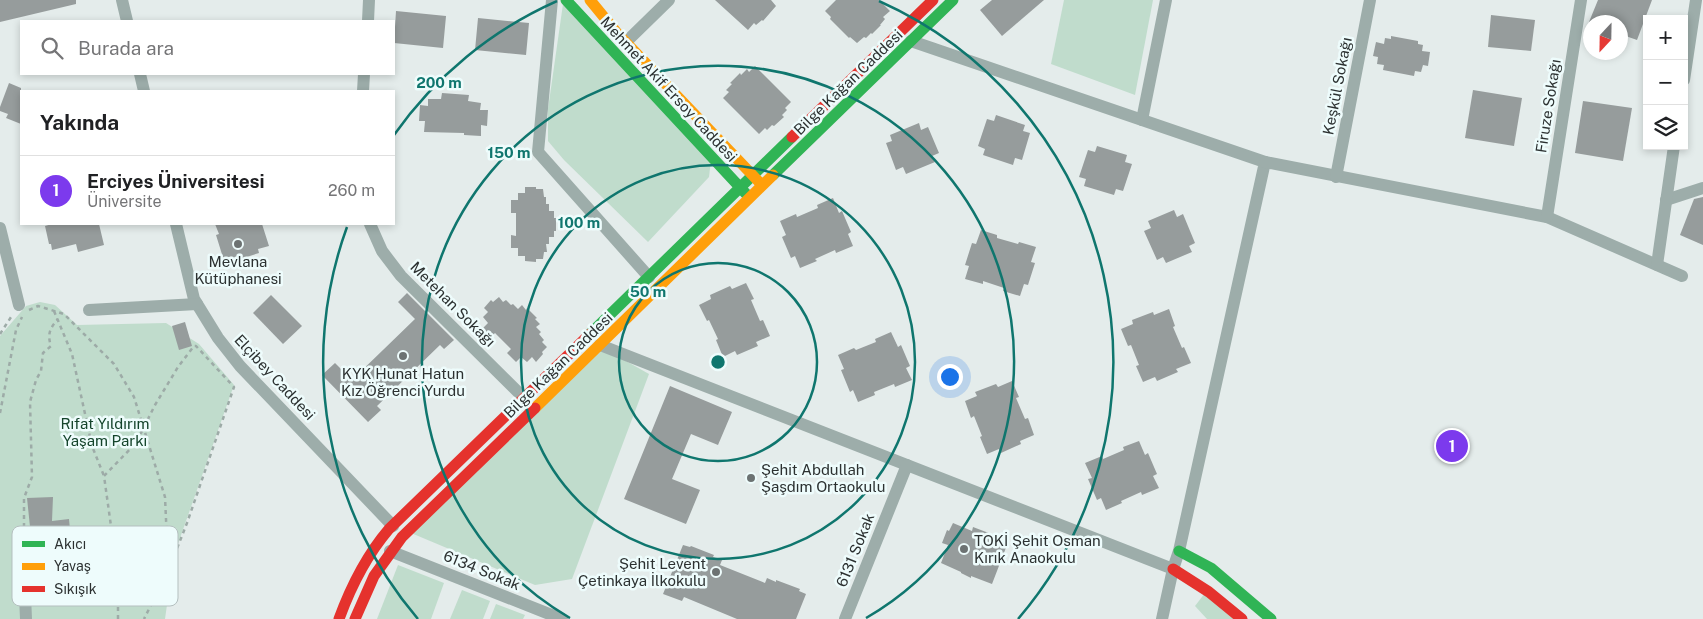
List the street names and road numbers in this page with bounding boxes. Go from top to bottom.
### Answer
street label: Mehmet Akif Ersoy Caddesi [597,13,741,165]
street label: Bilge Kağan Caddesi [790,26,906,138]
street label: Keşkül Sokağı [1319,36,1355,136]
street label: Firuze Sokağı [1532,58,1564,154]
street label: Metehan Sokağı [407,258,499,350]
street label: Bilge Kağan Caddesi [500,309,616,421]
street label: Elçibey Caddesi [231,331,319,423]
street label: 6131 Sokak [832,511,878,589]
street label: 6134 Sokak [441,547,523,593]

